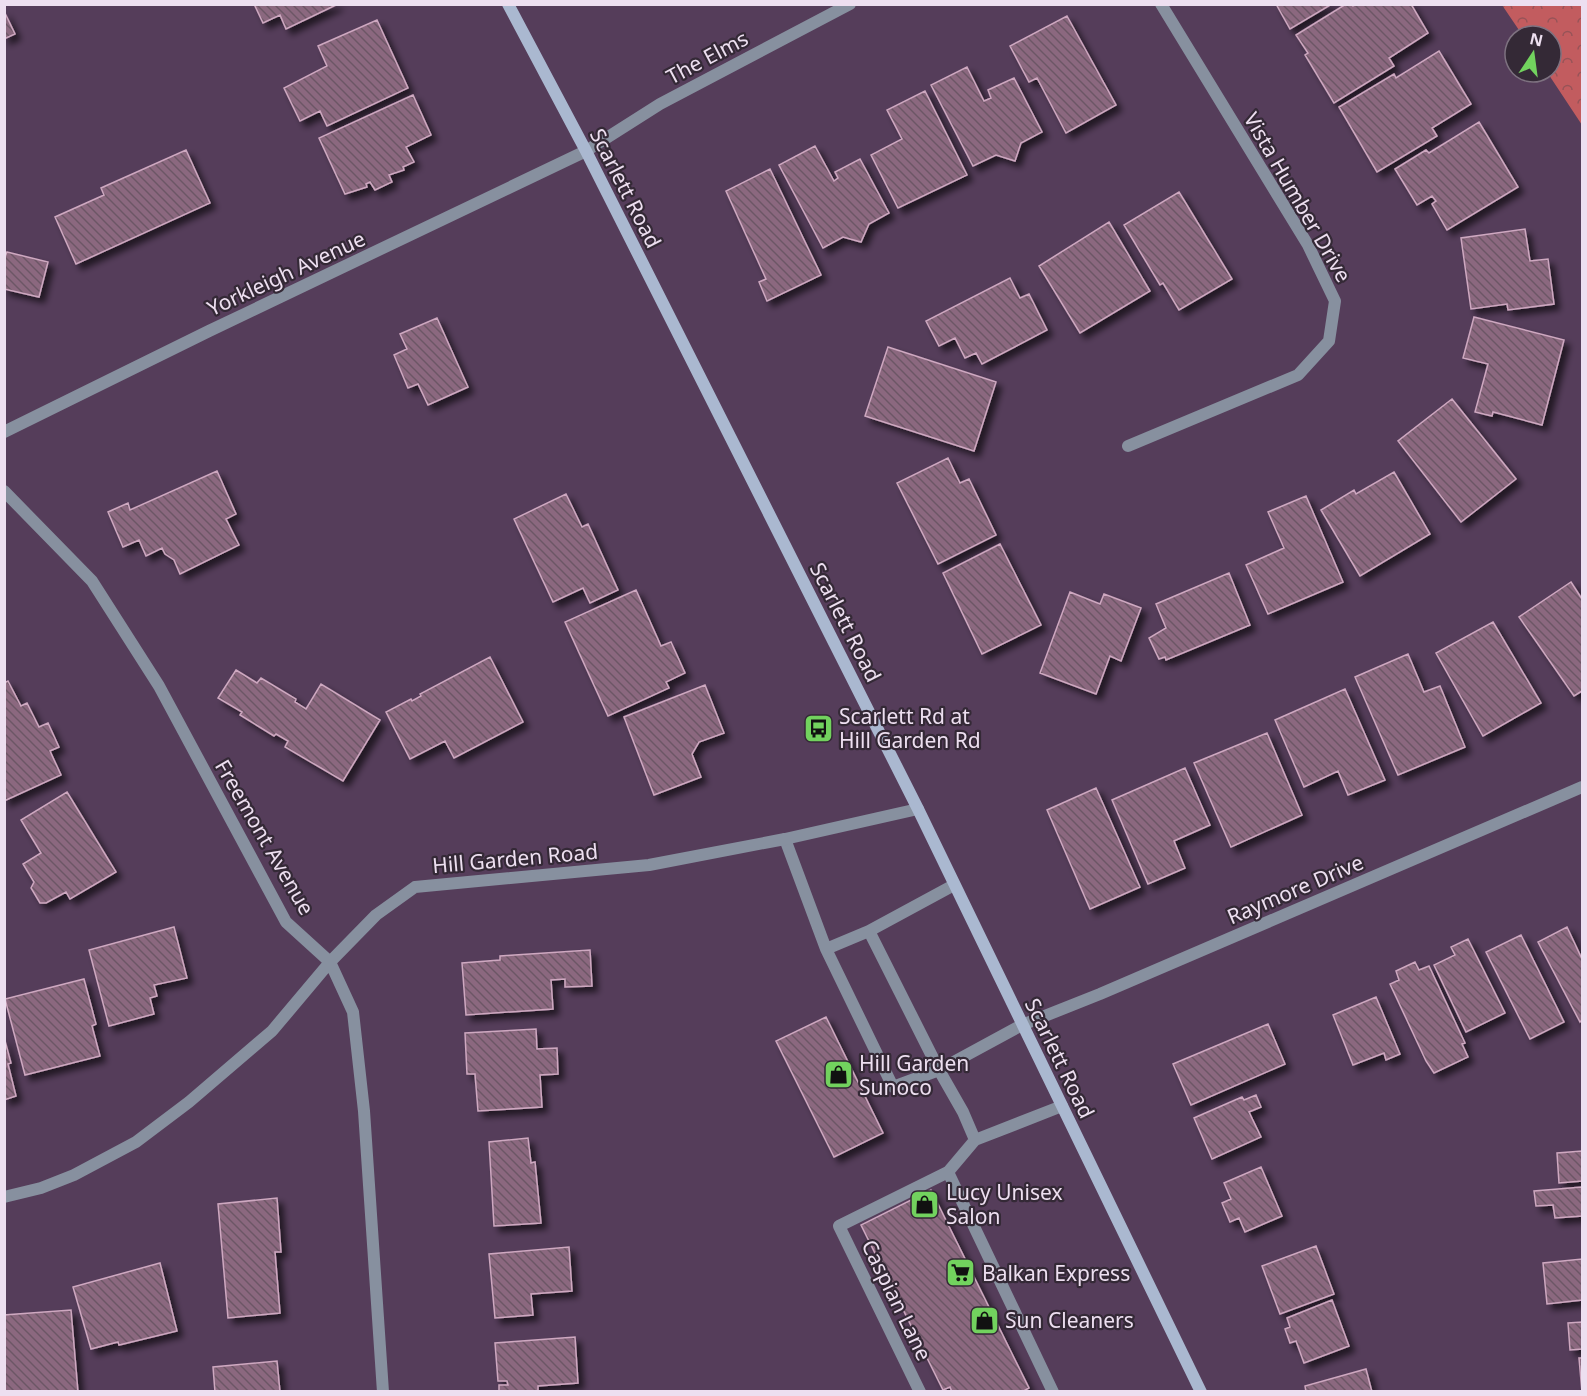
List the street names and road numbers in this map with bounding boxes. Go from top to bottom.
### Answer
street label: The Elms [661,24,753,90]
street label: Vista Humber Drive [1238,107,1358,287]
street label: Scarlett Road [584,124,668,252]
street label: Yorkleigh Avenue [203,224,369,322]
street label: Scarlett Road [804,558,888,686]
street label: Freemont Avenue [209,754,321,920]
street label: Hill Garden Road [431,837,599,879]
street label: Raymore Drive [1223,848,1367,930]
street label: Scarlett Road [1019,993,1101,1123]
street label: Caspian Lane [856,1235,938,1365]

